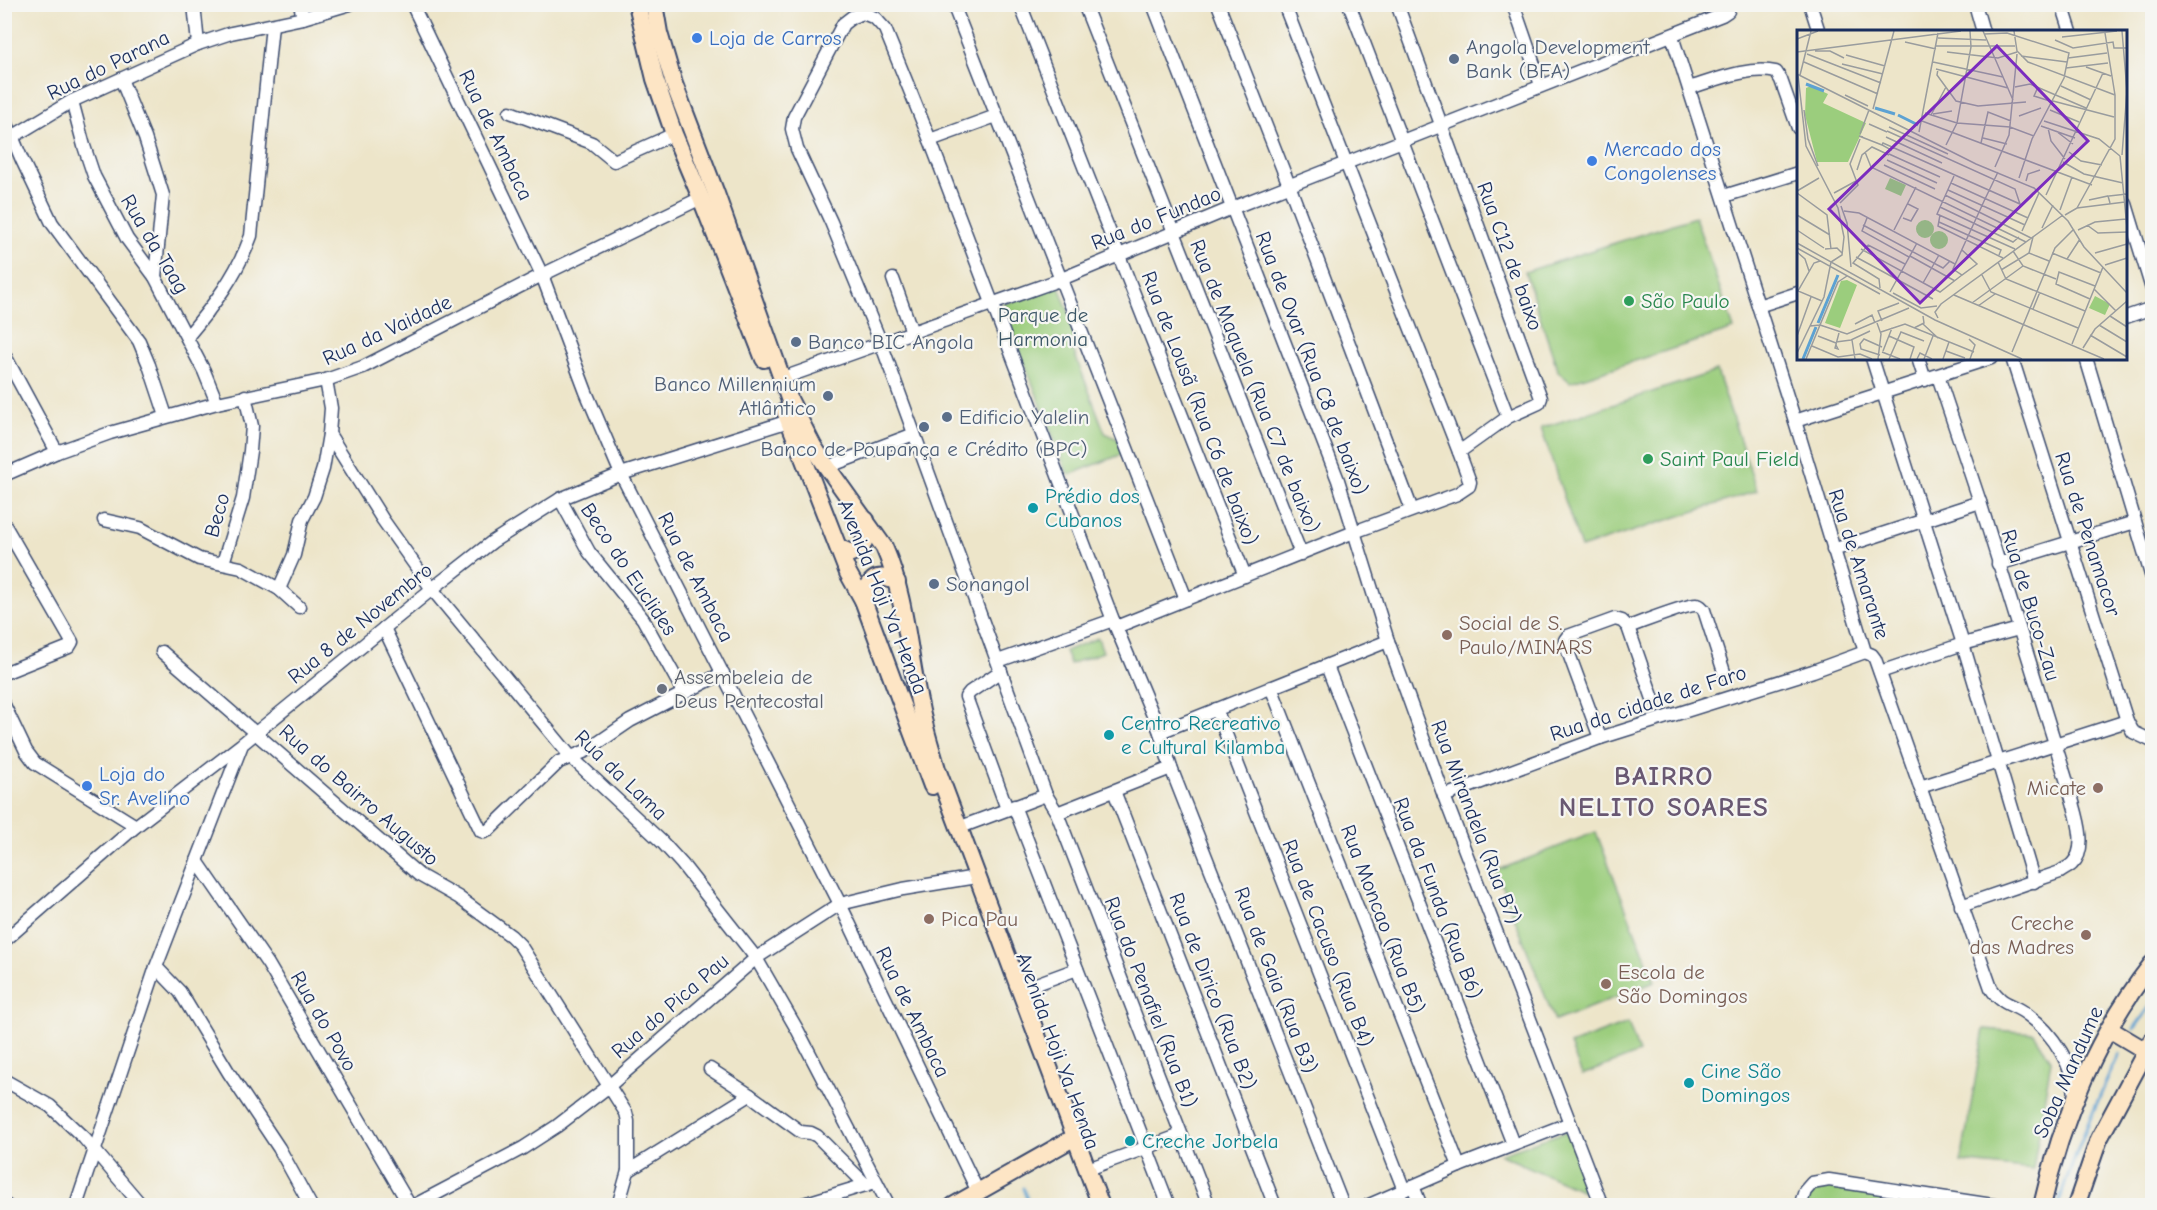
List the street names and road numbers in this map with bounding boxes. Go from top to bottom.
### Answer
street label: Rua do Parana [43,25,173,105]
street label: Rua de Ambaca [454,66,538,204]
street label: Rua C12 de baixo [1472,178,1548,334]
street label: Rua do Fundao [1088,181,1224,255]
street label: Rua da Taag [116,190,194,298]
street label: Rua de Ovar (Rua C8 de baixo) [1251,228,1373,498]
street label: Rua de Maquela (Rua C7 de baixo) [1185,236,1325,536]
street label: Rua de Lousã (Rua C6 de baixo) [1137,268,1263,548]
street label: Rua da Vaidade [319,290,455,370]
street label: Rua de Penamacor [2050,449,2126,620]
street label: Rua de Amarante [1823,486,1895,642]
street label: Beco [199,490,235,540]
street label: Avenida Hoji Ya Henda [833,496,933,698]
street label: Beco do Euclides [576,498,682,640]
street label: Rua de Ambaca [653,508,739,646]
street label: Rua de Buco-Zau [1997,526,2065,684]
street label: Rua 8 de Novembro [283,557,437,689]
street label: Rua da cidade de Faro [1547,660,1749,746]
street label: Rua Mirandela (Rua B7) [1426,717,1526,927]
street label: Rua do Bairro Augusto [274,719,444,871]
street label: Rua da Lama [570,725,672,825]
street label: Rua da Funda (Rua B6) [1389,794,1487,1002]
street label: Rua Moncao (Rua B5) [1336,821,1430,1017]
street label: Rua de Cacuso (Rua B4) [1277,836,1379,1050]
street label: Rua de Gaia (Rua B3) [1229,883,1323,1077]
street label: Rua de Dirico (Rua B2) [1164,889,1262,1093]
street label: Rua do Penafiel (Rua B1) [1100,893,1202,1111]
street label: Rua de Ambaca [871,943,955,1081]
street label: Rua do Pica Pau [607,949,733,1063]
street label: Avenida Hoji Ya Henda [1011,949,1105,1153]
street label: Rua do Povo [286,967,362,1075]
street label: Soba Mandume [2028,1002,2108,1142]

